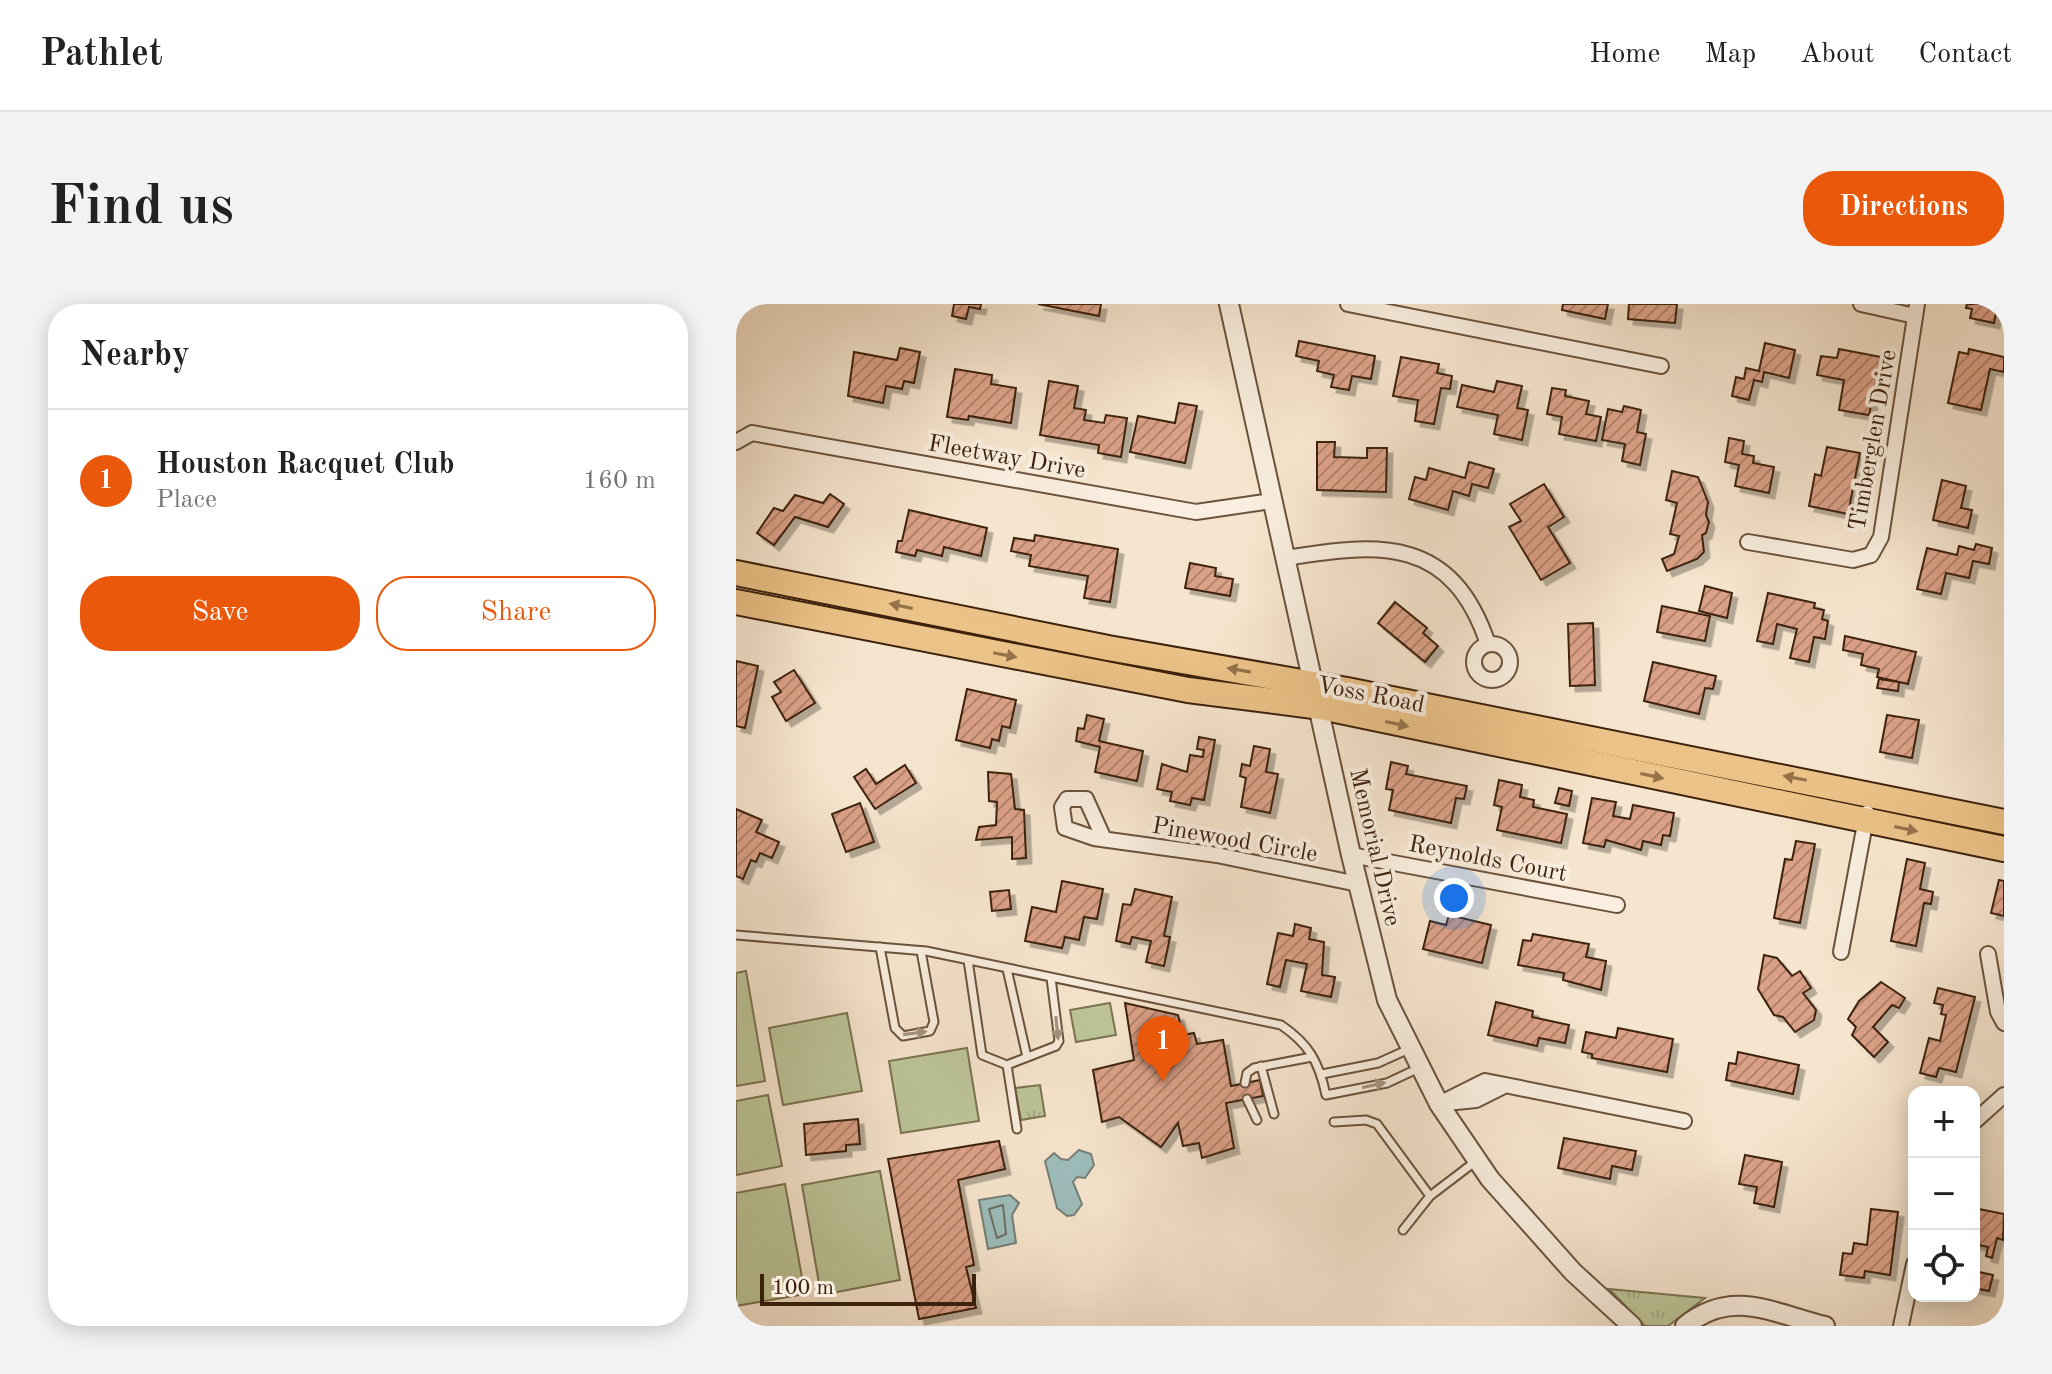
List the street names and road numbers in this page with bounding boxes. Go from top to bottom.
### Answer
street label: Timberglen Drive [1846,348,1902,533]
street label: Fleetway Drive [926,432,1087,484]
street label: Voss Road [1315,674,1426,718]
street label: Memorial Drive [1344,766,1404,929]
street label: Pinewood Circle [1150,815,1319,867]
street label: Reynolds Court [1406,833,1569,887]

